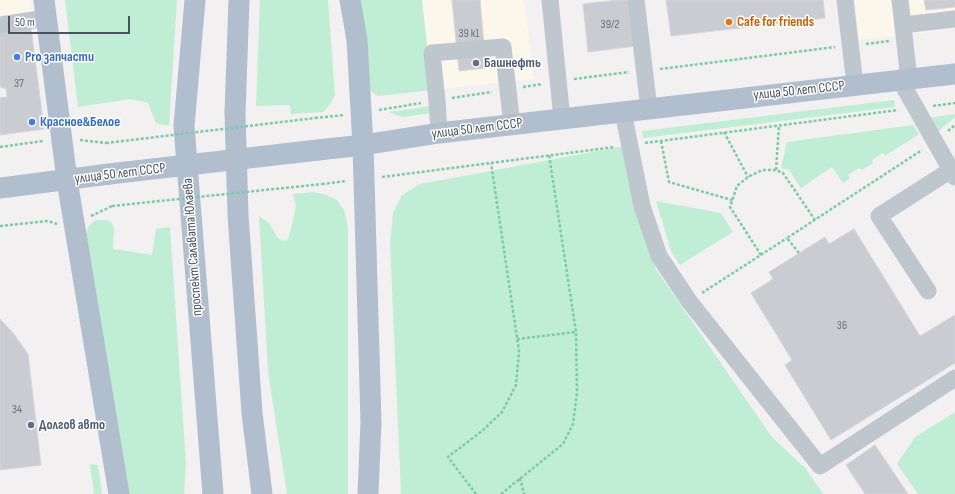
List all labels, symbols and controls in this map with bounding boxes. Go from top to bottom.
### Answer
scale bar [10,8,132,34]
place label: Cafe for friends [737,14,814,30]
text: 50 m [15,15,35,30]
marker: Cafe for friends [724,17,734,27]
house number: 39/2 [601,18,619,32]
house number: 39 к1 [459,27,479,41]
place label: Pro запчасти [25,49,94,65]
marker: Pro запчасти [12,52,22,62]
place label: Башнефть [484,55,541,71]
marker: Башнефть [471,58,481,68]
house number: 37 [14,77,24,91]
street label: улица 50 лет СССР [753,78,845,104]
place label: Красное&Белое [40,114,120,130]
street label: улица 50 лет СССР [431,115,523,143]
marker: Красное&Белое [27,117,37,127]
street label: улица 50 лет СССР [74,160,166,188]
street label: проспект Салавата Юлаева [180,177,206,317]
house number: 36 [837,319,847,333]
house number: 34 [12,403,22,417]
place label: Долгов авто [39,417,105,433]
marker: Долгов авто [26,420,36,430]

